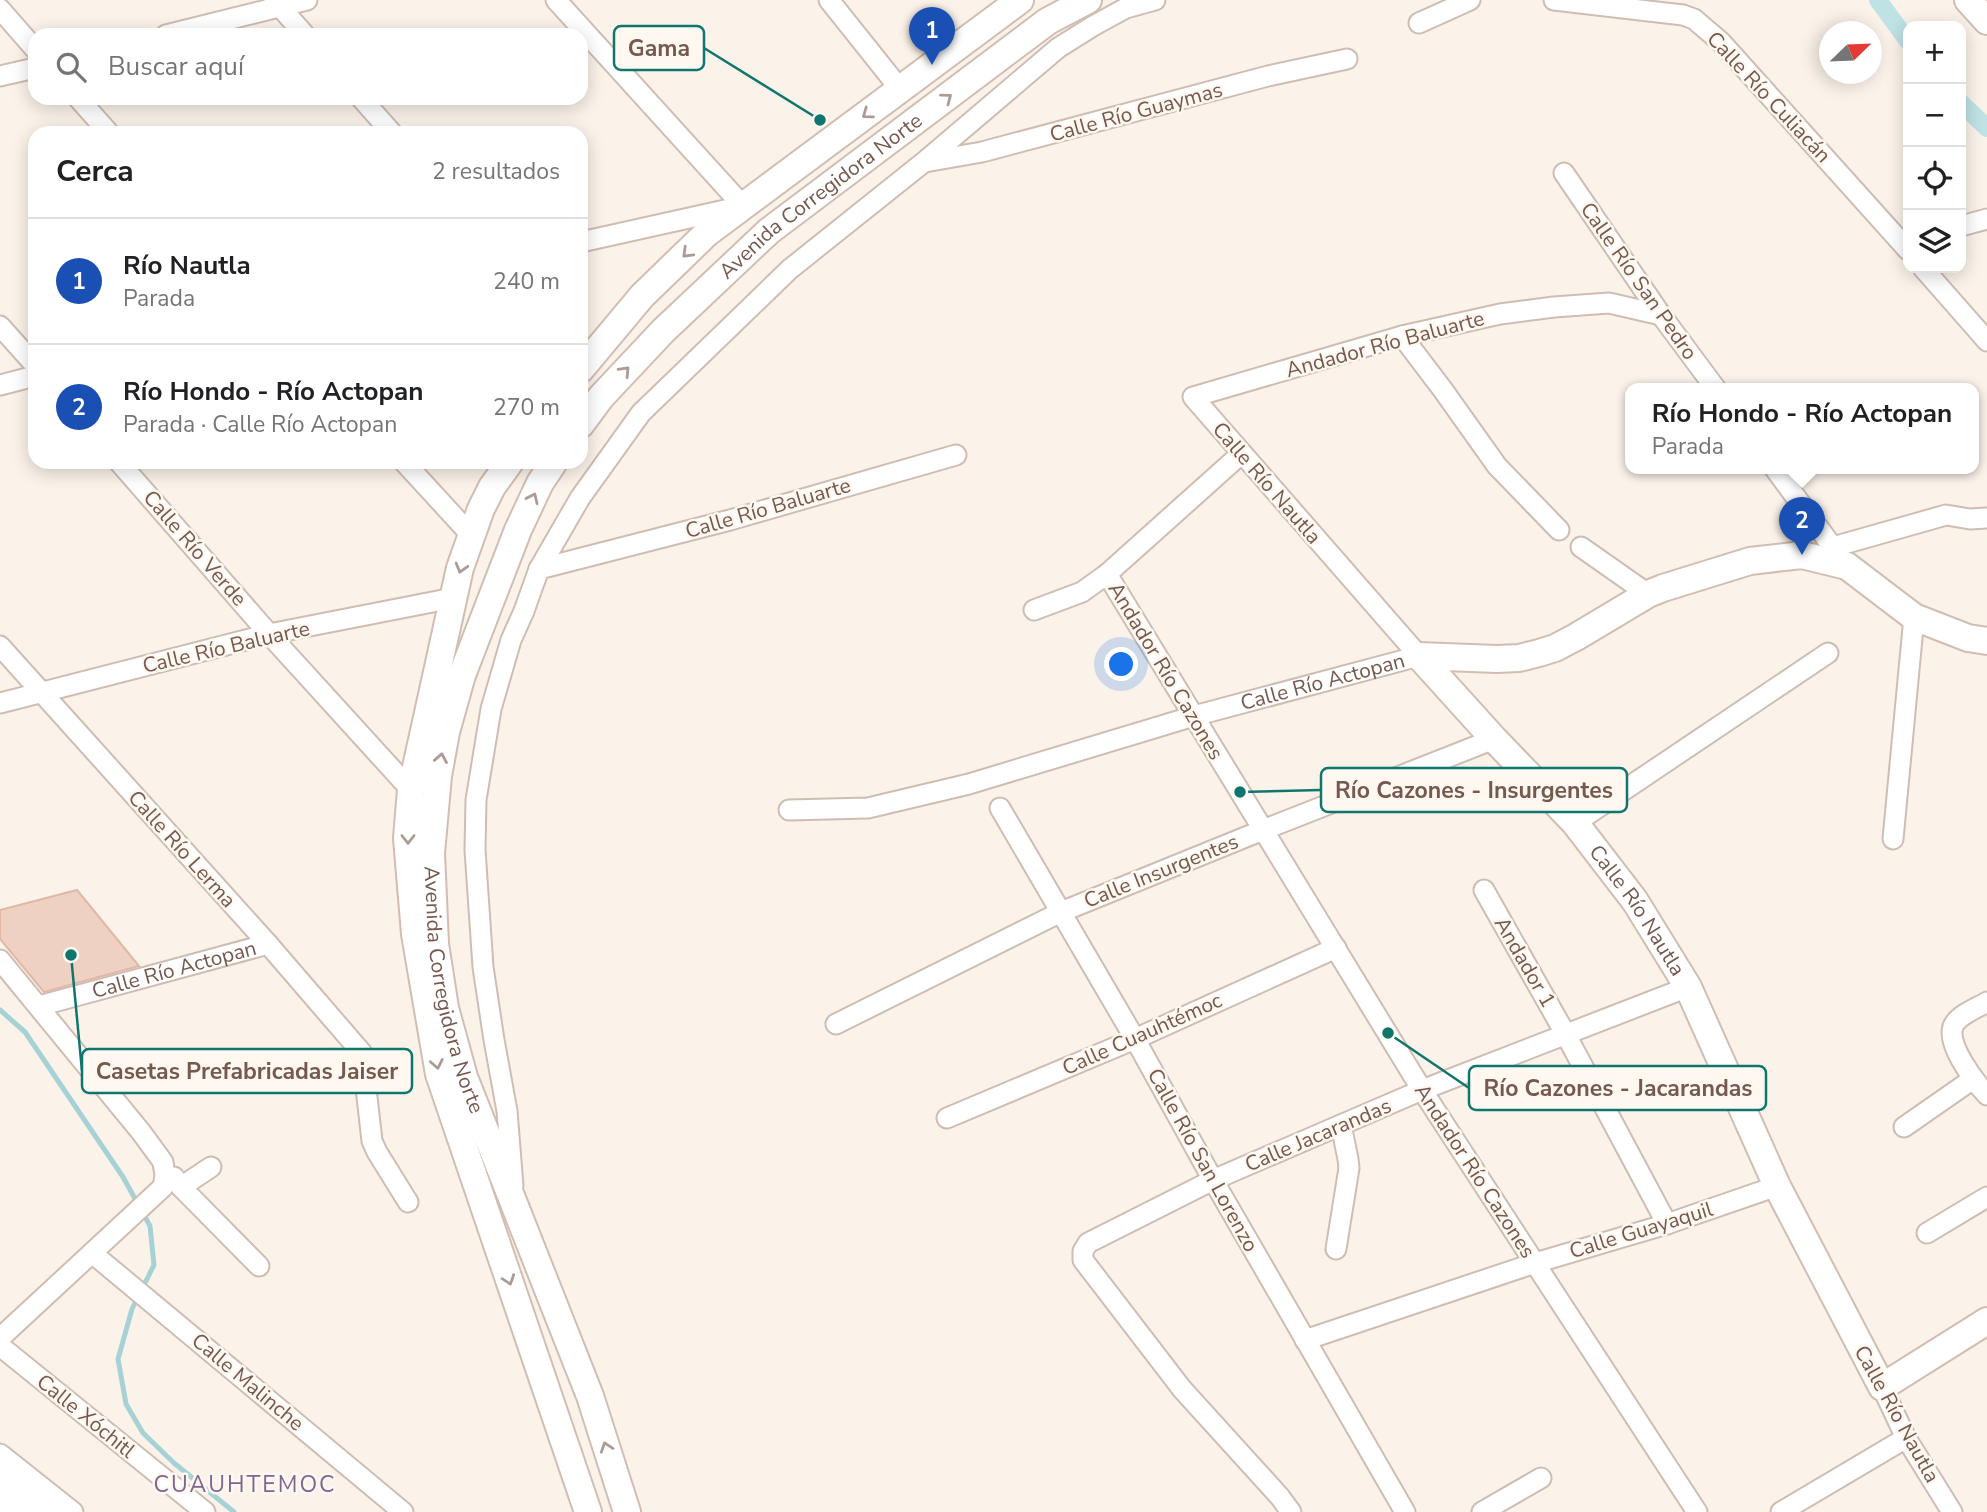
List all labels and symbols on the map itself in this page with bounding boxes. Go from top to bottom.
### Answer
pin: 1 [909,7,955,65]
north arrow [1819,21,1882,84]
street label: Calle Río Culiacán [1701,25,1837,169]
callout: Gama [614,26,704,70]
text: Gama [628,33,690,64]
street label: Calle Río Guaymas [1046,75,1226,149]
one-way arrow [939,94,952,106]
one-way arrow [862,105,875,118]
street label: Avenida Corregidora Norte [713,107,928,285]
street label: Calle Río San Pedro [1574,197,1704,365]
one-way arrow [682,244,695,257]
street label: Andador Río Baluarte [1283,304,1487,384]
one-way arrow [616,366,629,379]
street label: Calle Río Nautla [1206,416,1328,550]
street label: Calle Río Baluarte [682,471,854,545]
street label: Calle Río Verde [137,484,253,612]
one-way arrow [525,493,539,505]
pin: 2 [1779,497,1825,555]
one-way arrow [454,561,469,573]
street label: Andador Río Cazones [1102,577,1230,765]
street label: Calle Río Baluarte [140,614,312,680]
street label: Calle Río Actopan [1237,646,1408,717]
your location [1104,647,1138,681]
one-way arrow [433,752,448,764]
callout: Río Cazones - Insurgentes [1321,768,1627,812]
text: Río Cazones - Insurgentes [1335,775,1613,806]
street label: Calle Río Lerma [122,784,242,914]
street label: Calle Insurgentes [1080,827,1242,915]
one-way arrow [400,834,416,844]
street label: Calle Río Nautla [1583,839,1692,981]
street label: Avenida Corregidora Norte [418,865,491,1117]
street label: Andador 1 [1488,912,1562,1012]
street label: Calle Río Actopan [89,934,259,1005]
street label: Calle Cuauhtémoc [1058,986,1227,1082]
callout: Casetas Prefabricadas Jaiser [82,1049,412,1093]
text: Casetas Prefabricadas Jaiser [96,1056,398,1087]
one-way arrow [428,1058,443,1070]
street label: Calle Río San Lorenzo [1141,1063,1265,1257]
callout: Río Cazones - Jacarandas [1469,1066,1766,1110]
text: Río Cazones - Jacarandas [1483,1073,1753,1104]
street label: Andador Río Cazones [1408,1078,1542,1264]
street label: Calle Jacarandas [1241,1092,1395,1178]
street label: Calle Guayaquil [1566,1195,1717,1265]
one-way arrow [501,1273,515,1285]
street label: Calle Malinche [186,1327,310,1437]
street label: Calle Río Nautla [1848,1340,1946,1488]
street label: Calle Xóchitl [31,1368,142,1465]
one-way arrow [600,1441,614,1454]
district label: CUAUHTEMOC [153,1469,337,1500]

